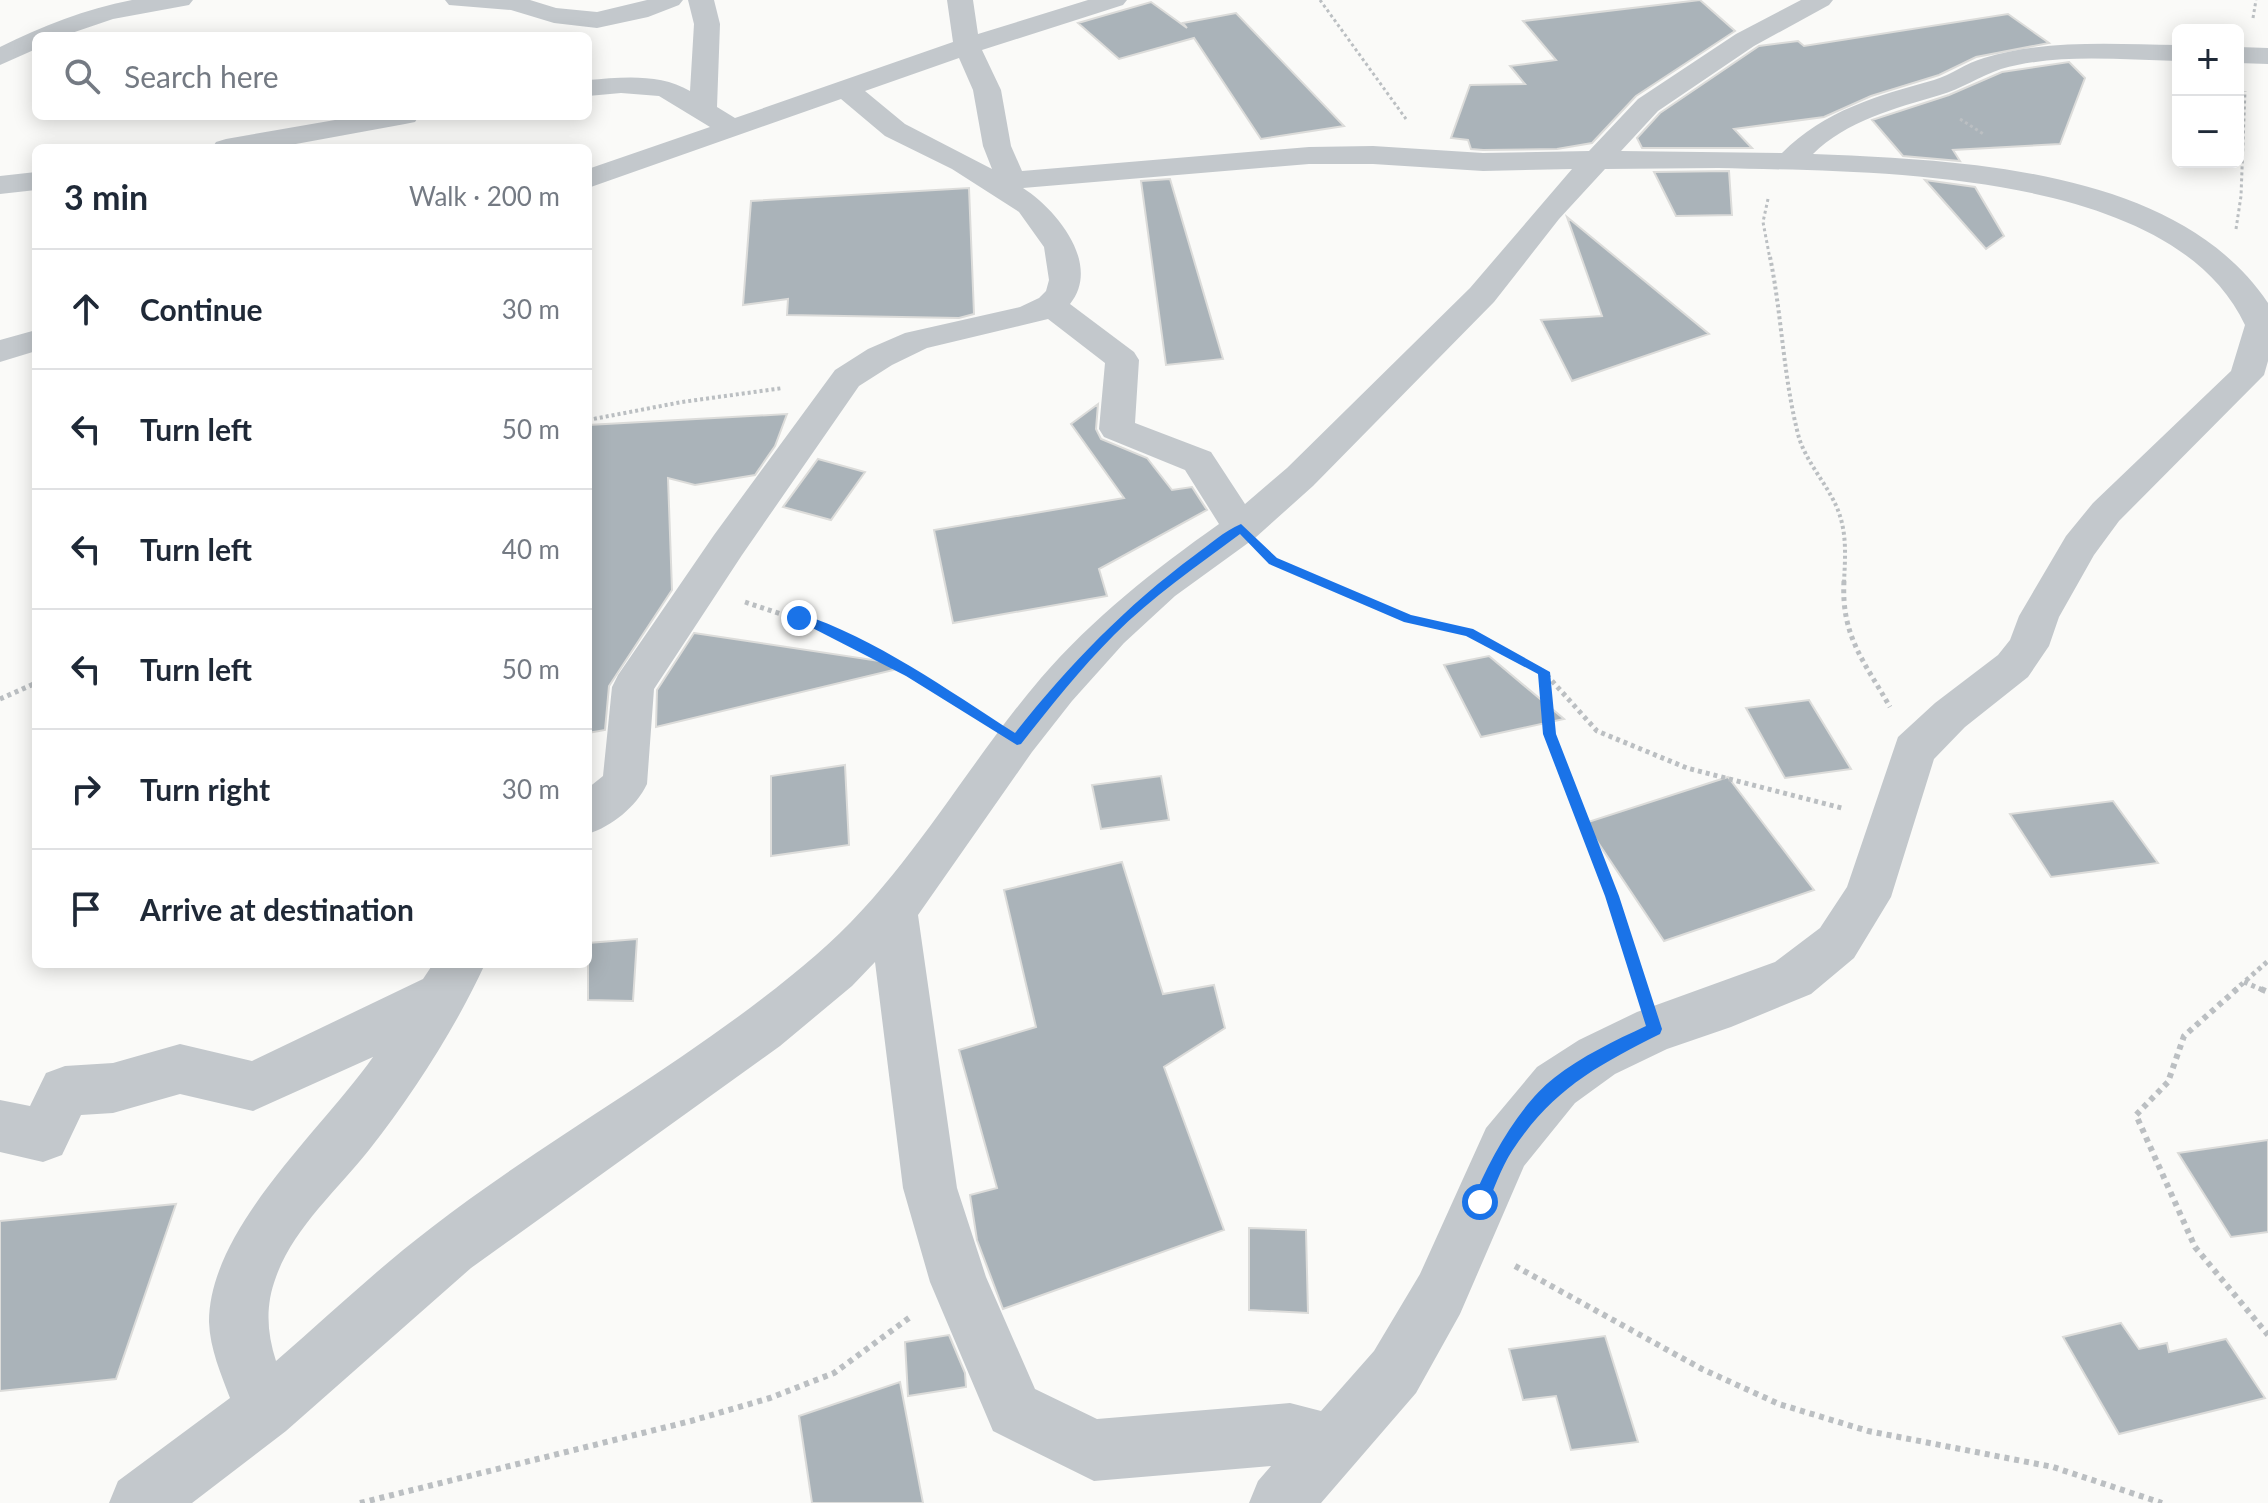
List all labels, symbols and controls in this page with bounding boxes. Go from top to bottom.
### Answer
map controls [2172,24,2244,168]
button: + [2172,24,2244,96]
search box [32,32,592,120]
icon: search [60,54,104,98]
text: Search here [124,58,279,94]
button: − [2172,96,2244,168]
text: 3 min [64,176,148,217]
text: Walk · 200 m [409,180,560,212]
icon: ahead [64,287,108,331]
text: Continue [140,291,263,327]
text: 30 m [502,293,560,325]
icon: left [64,407,108,451]
text: Turn left [140,411,252,447]
text: 50 m [502,413,560,445]
icon: left [64,527,108,571]
text: Turn left [140,531,252,567]
text: 40 m [502,533,560,565]
route end [781,600,817,636]
icon: left [64,647,108,691]
text: Turn left [140,651,252,687]
text: 50 m [502,653,560,685]
icon: right [64,767,108,811]
text: Turn right [140,771,270,807]
text: 30 m [502,773,560,805]
icon: arrive [64,887,108,931]
text: Arrive at destination [140,891,414,927]
route start [1462,1184,1498,1220]

